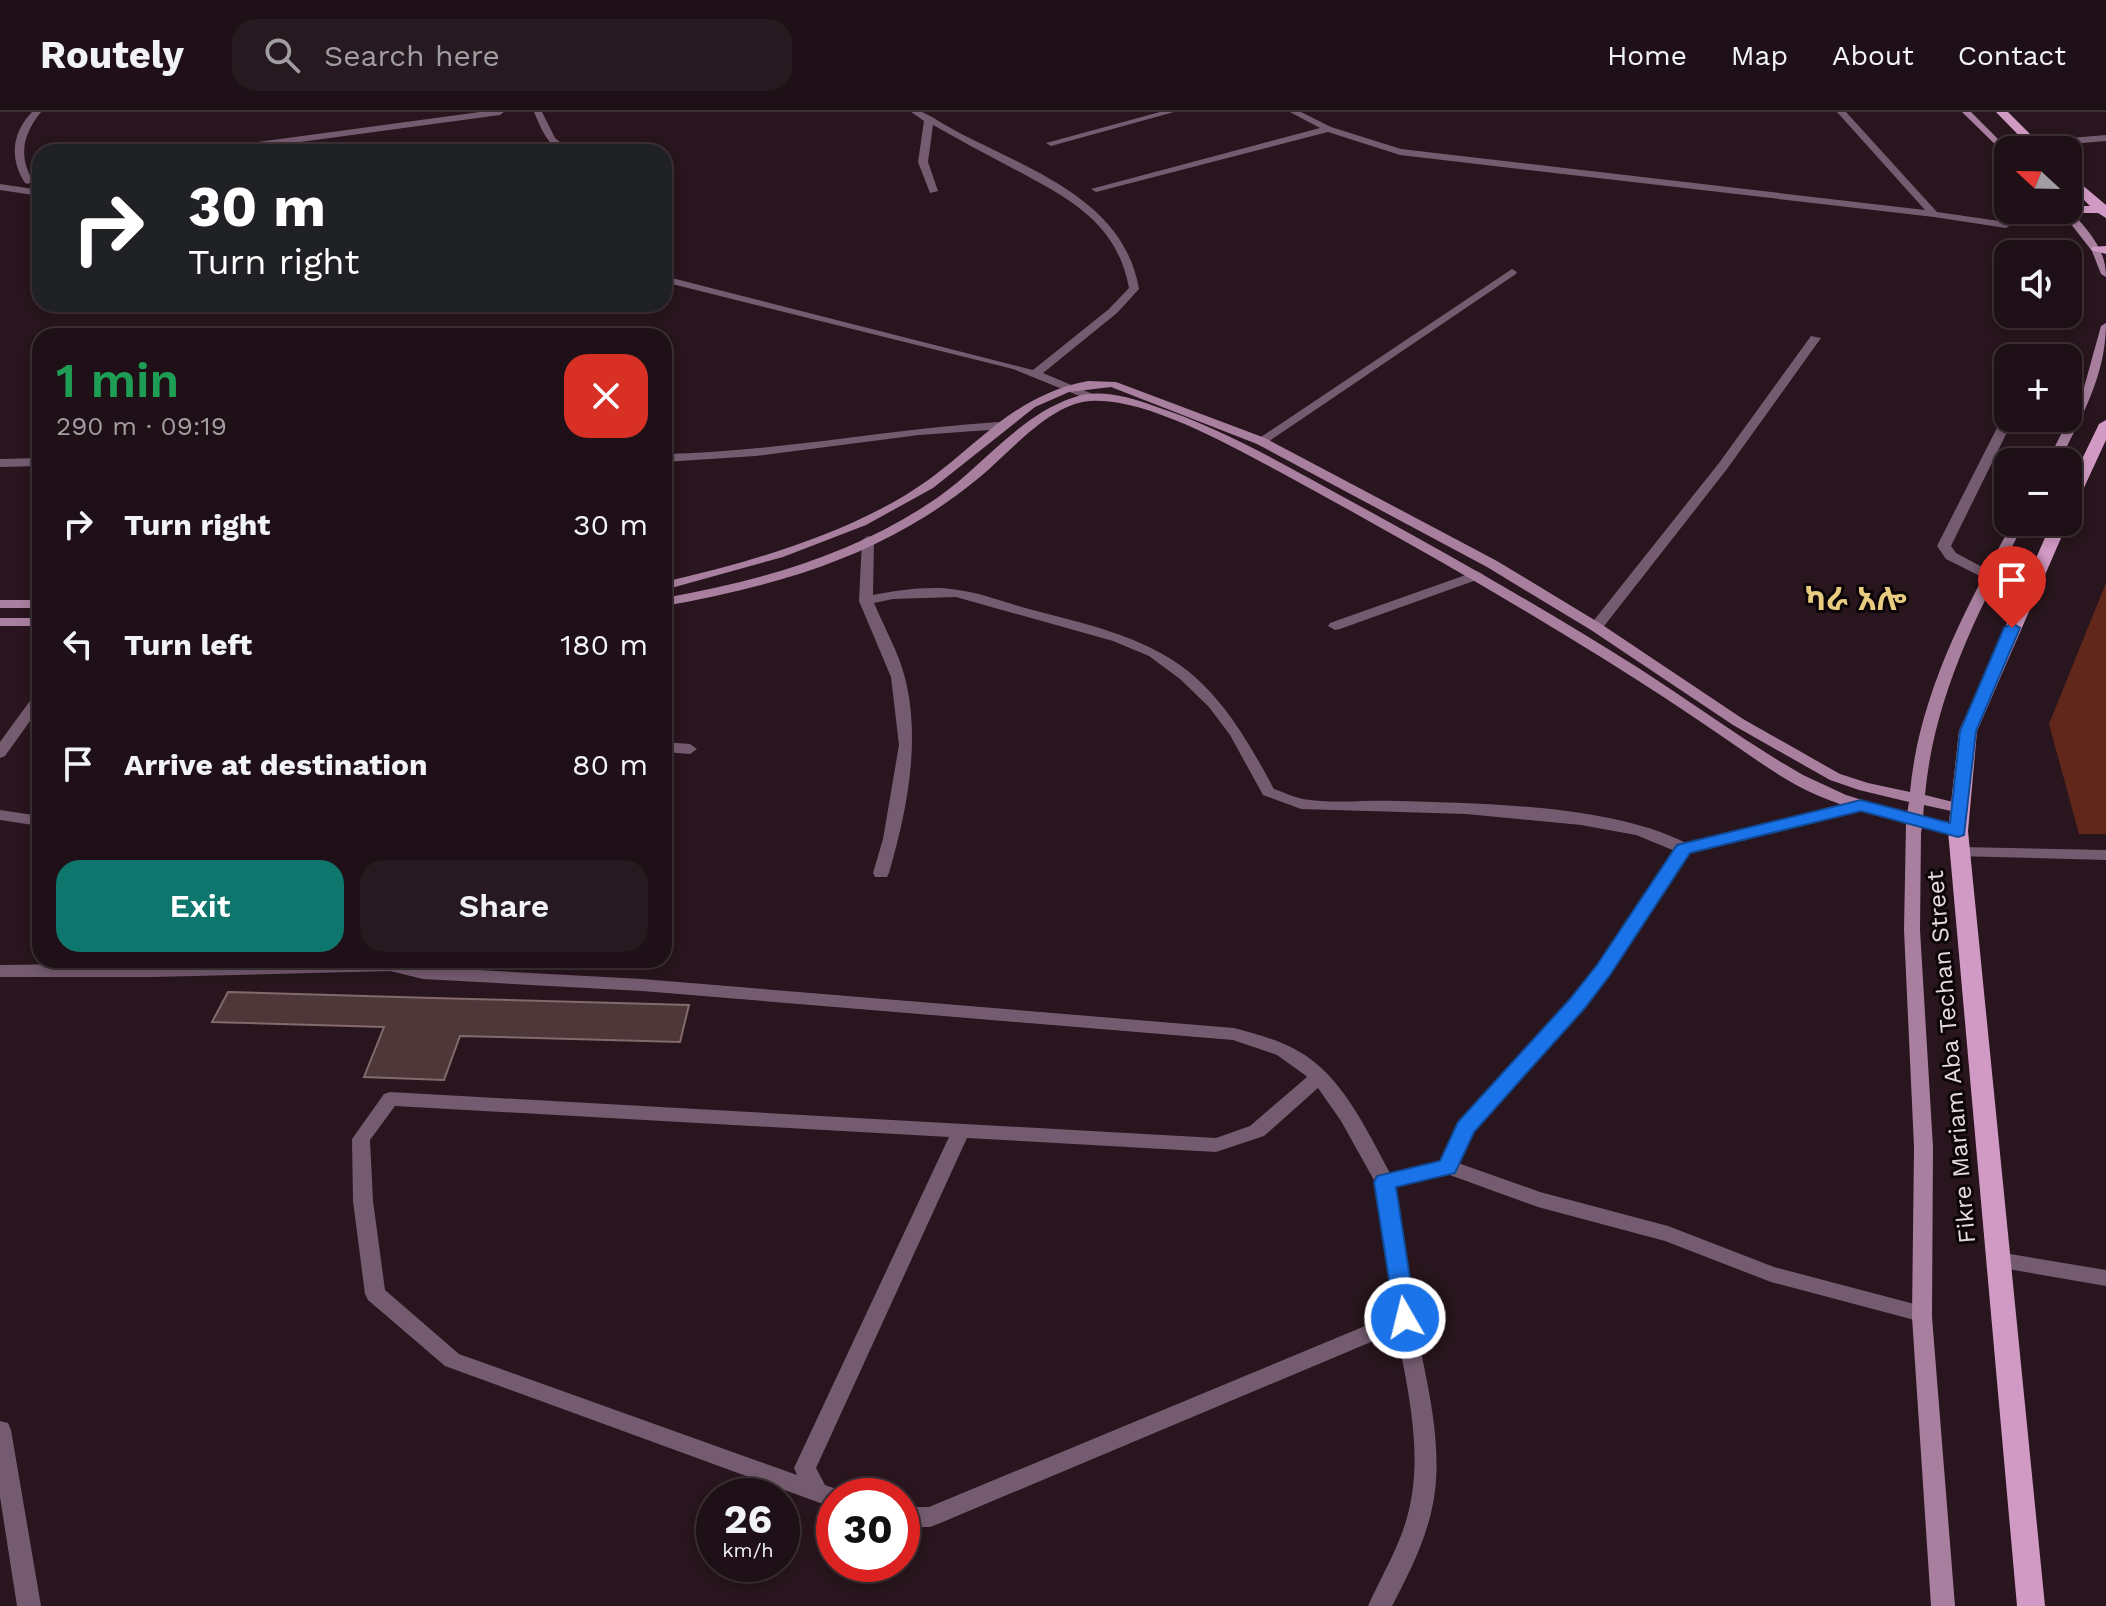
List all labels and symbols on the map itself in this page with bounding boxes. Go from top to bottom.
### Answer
north arrow [1994,136,2082,224]
pin [1978,546,2046,628]
district label: ካራ አሎ [1805,580,1907,618]
street label: Fikre Mariam Aba Techan Street [1921,869,1981,1245]
position arrow [1363,1276,1447,1360]
speed limit sign: 30 [816,1478,920,1582]

